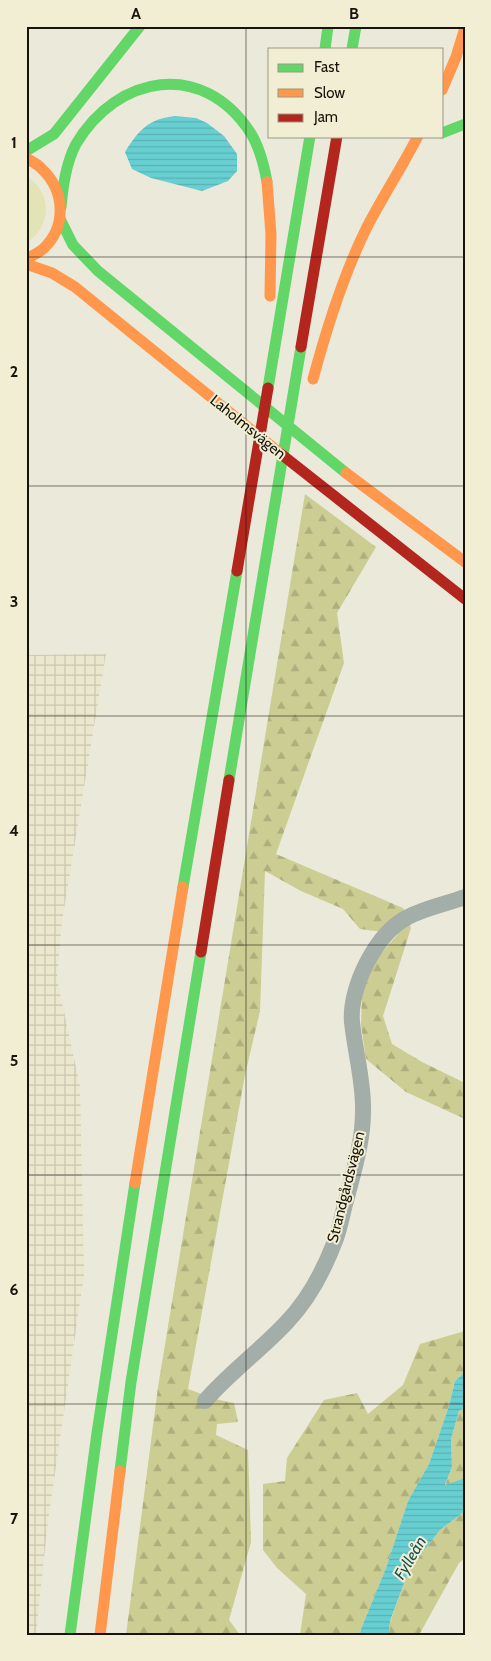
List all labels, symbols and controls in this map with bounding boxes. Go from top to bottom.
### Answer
text: A [131,4,141,23]
text: B [349,4,359,23]
legend [268,48,444,138]
text: Fast [314,58,339,76]
text: Slow [314,84,345,102]
text: Jam [313,108,338,126]
text: 1 [11,133,17,152]
text: 2 [10,362,18,381]
street label: Laholmsvägen [207,391,289,463]
text: 3 [10,592,18,611]
text: 4 [9,821,19,840]
text: 5 [10,1051,18,1070]
street label: Strandgårdsvägen [323,1130,369,1244]
text: 6 [10,1280,19,1299]
text: 7 [10,1509,19,1528]
water label: Fylleån [390,1533,430,1583]

